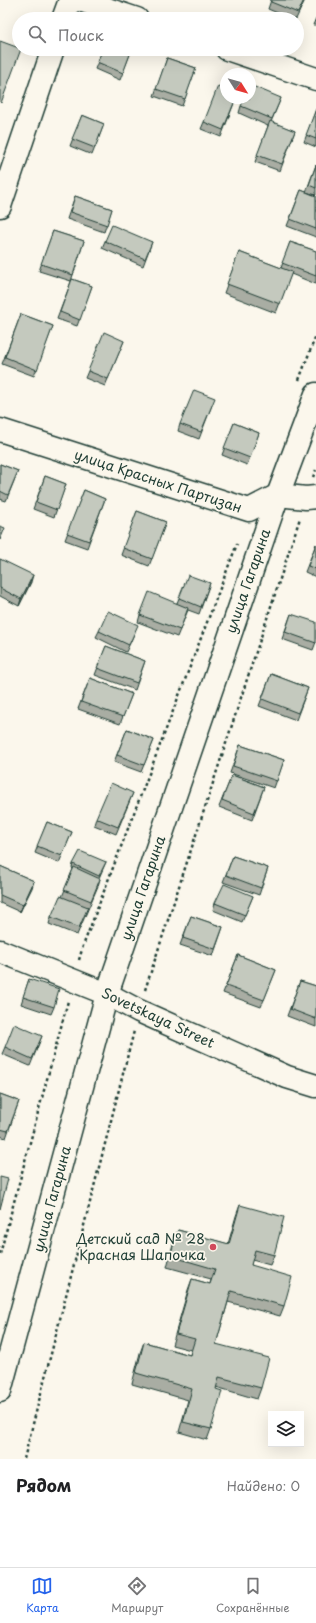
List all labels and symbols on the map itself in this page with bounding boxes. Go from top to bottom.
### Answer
north arrow [220,68,256,104]
street label: улица Красных Партизан [72,443,245,518]
street label: улица Гагарина [220,526,275,636]
street label: улица Гагарина [115,833,170,943]
street label: Sovetskaya Street [98,982,219,1053]
street label: улица Гагарина [27,1143,76,1254]
place label: Детский сад № 28 Красная Шапочка [75,1228,205,1265]
marker: Детский сад № 28 Красная Шапочка [208,1242,218,1252]

